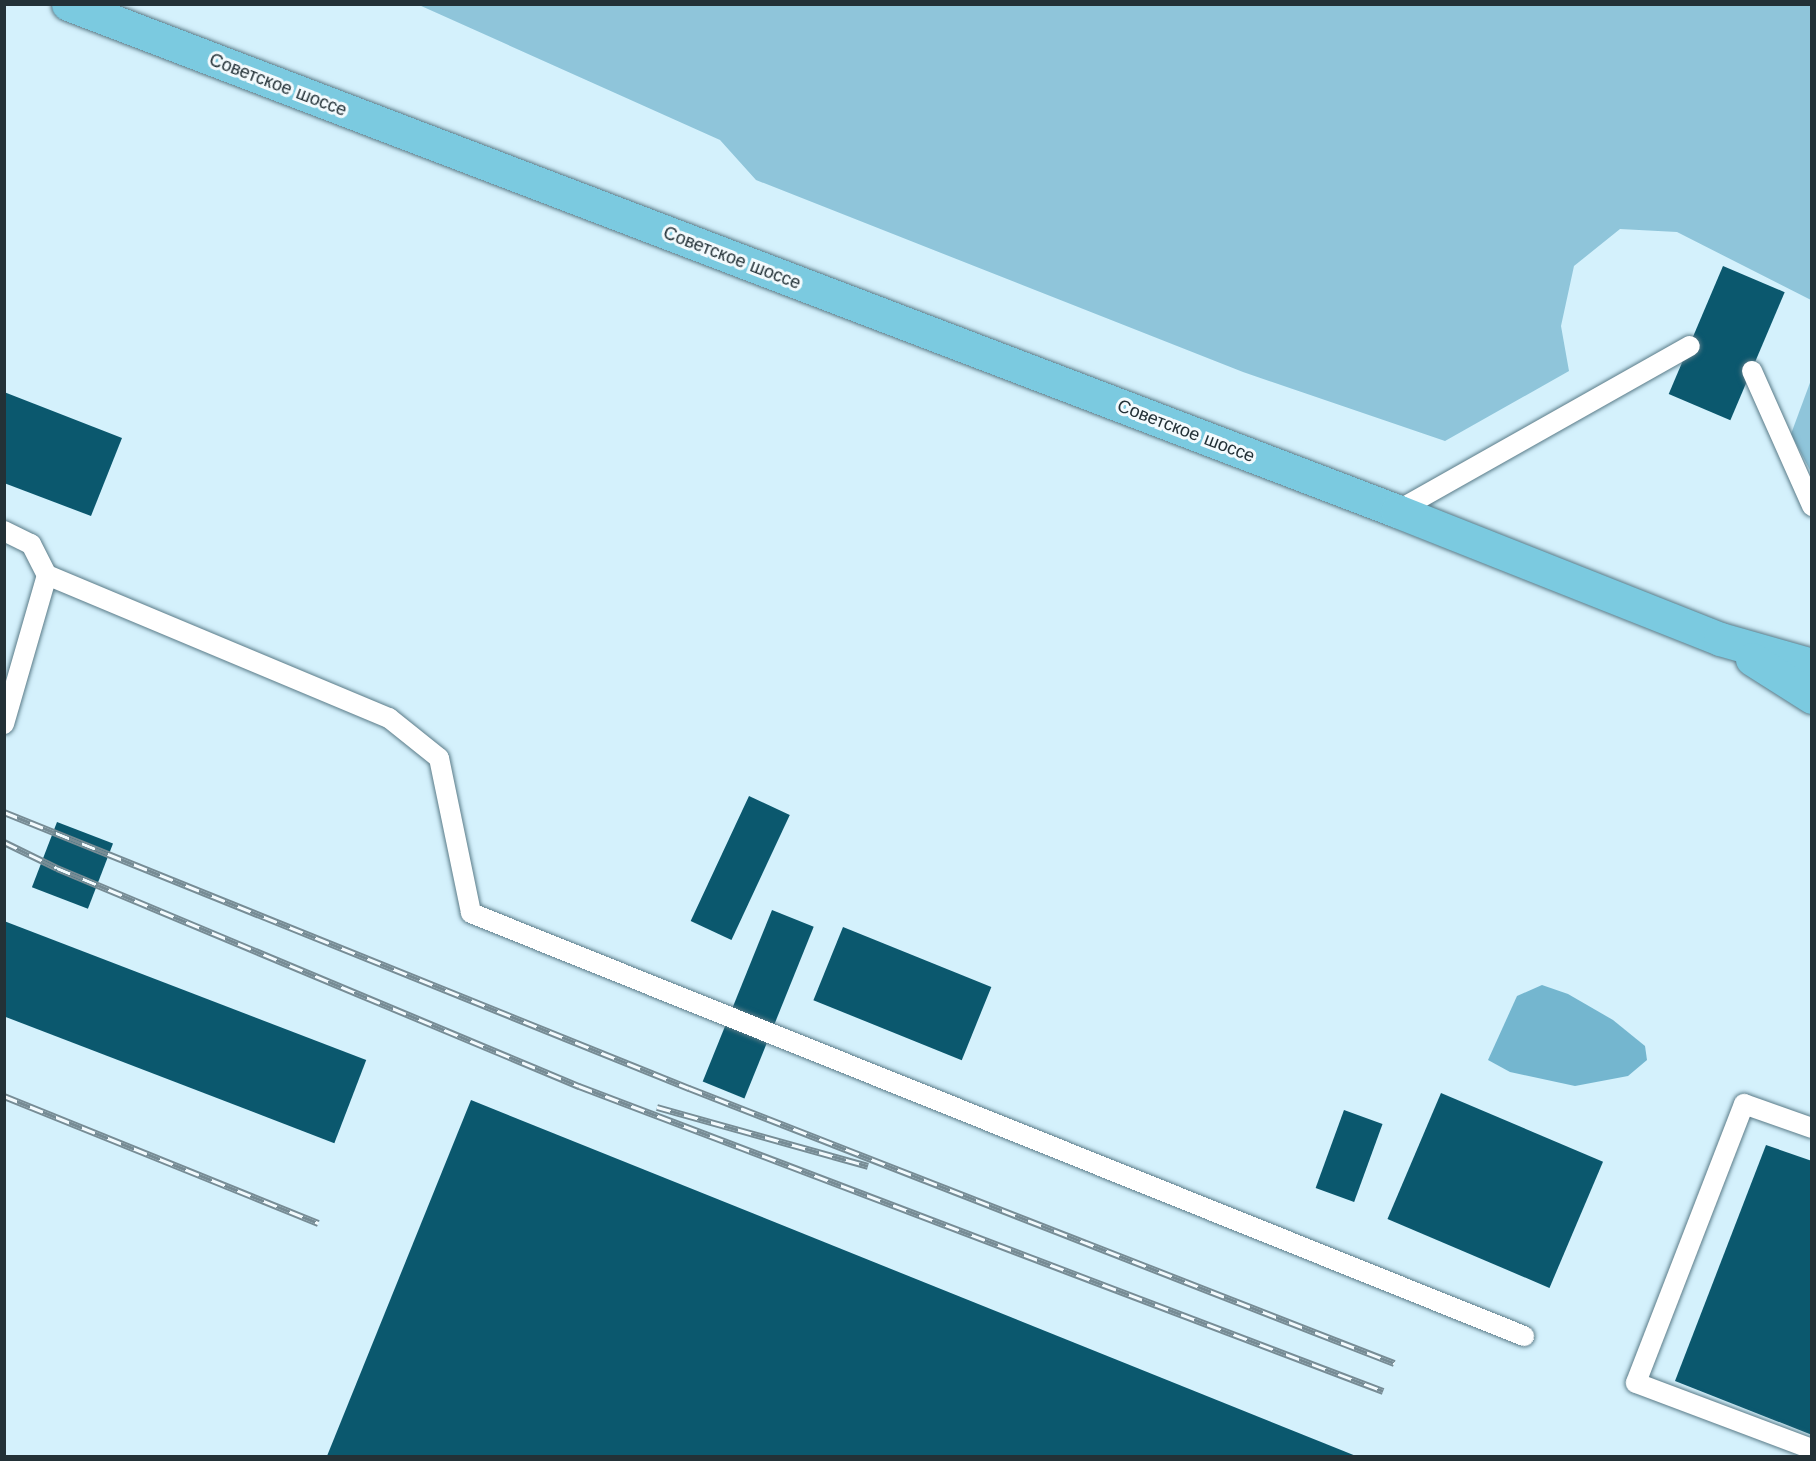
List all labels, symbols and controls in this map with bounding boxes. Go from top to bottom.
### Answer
street label: Советское шоссе [206,49,350,121]
street label: Советское шоссе [660,222,804,294]
street label: Советское шоссе [1114,395,1258,467]

